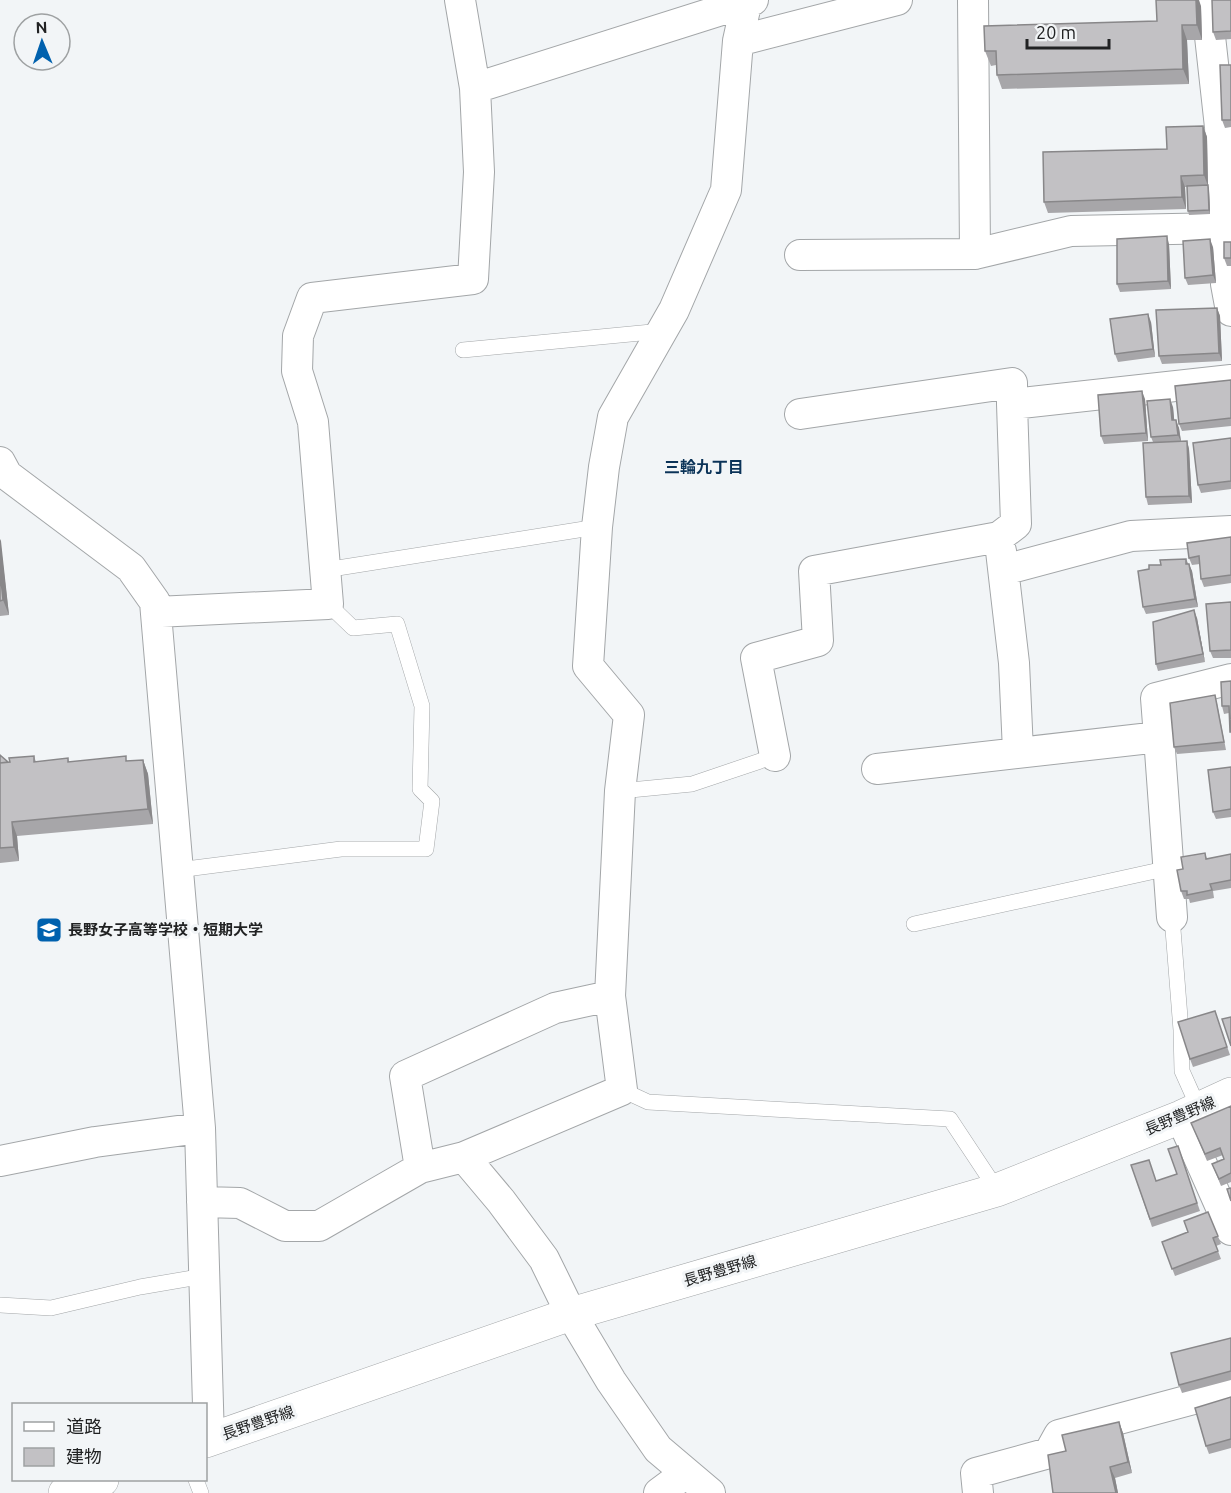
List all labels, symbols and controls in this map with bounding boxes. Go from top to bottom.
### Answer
north arrow [12,12,72,72]
scale bar [1027,12,1110,50]
text: N [35,18,48,36]
text: 20 m [1036,22,1076,42]
district label: 三輪九丁目 [664,458,744,476]
school or university icon: 長野女子高等学校・短期大学 [34,915,64,945]
place label: 長野女子高等学校・短期大学 [68,921,263,938]
street label: 長野豊野線 [1142,1093,1218,1138]
street label: 長野豊野線 [681,1252,758,1289]
street label: 長野豊野線 [220,1402,296,1443]
legend [12,1403,207,1481]
text: 道路 [66,1416,102,1436]
text: 建物 [66,1446,102,1466]

